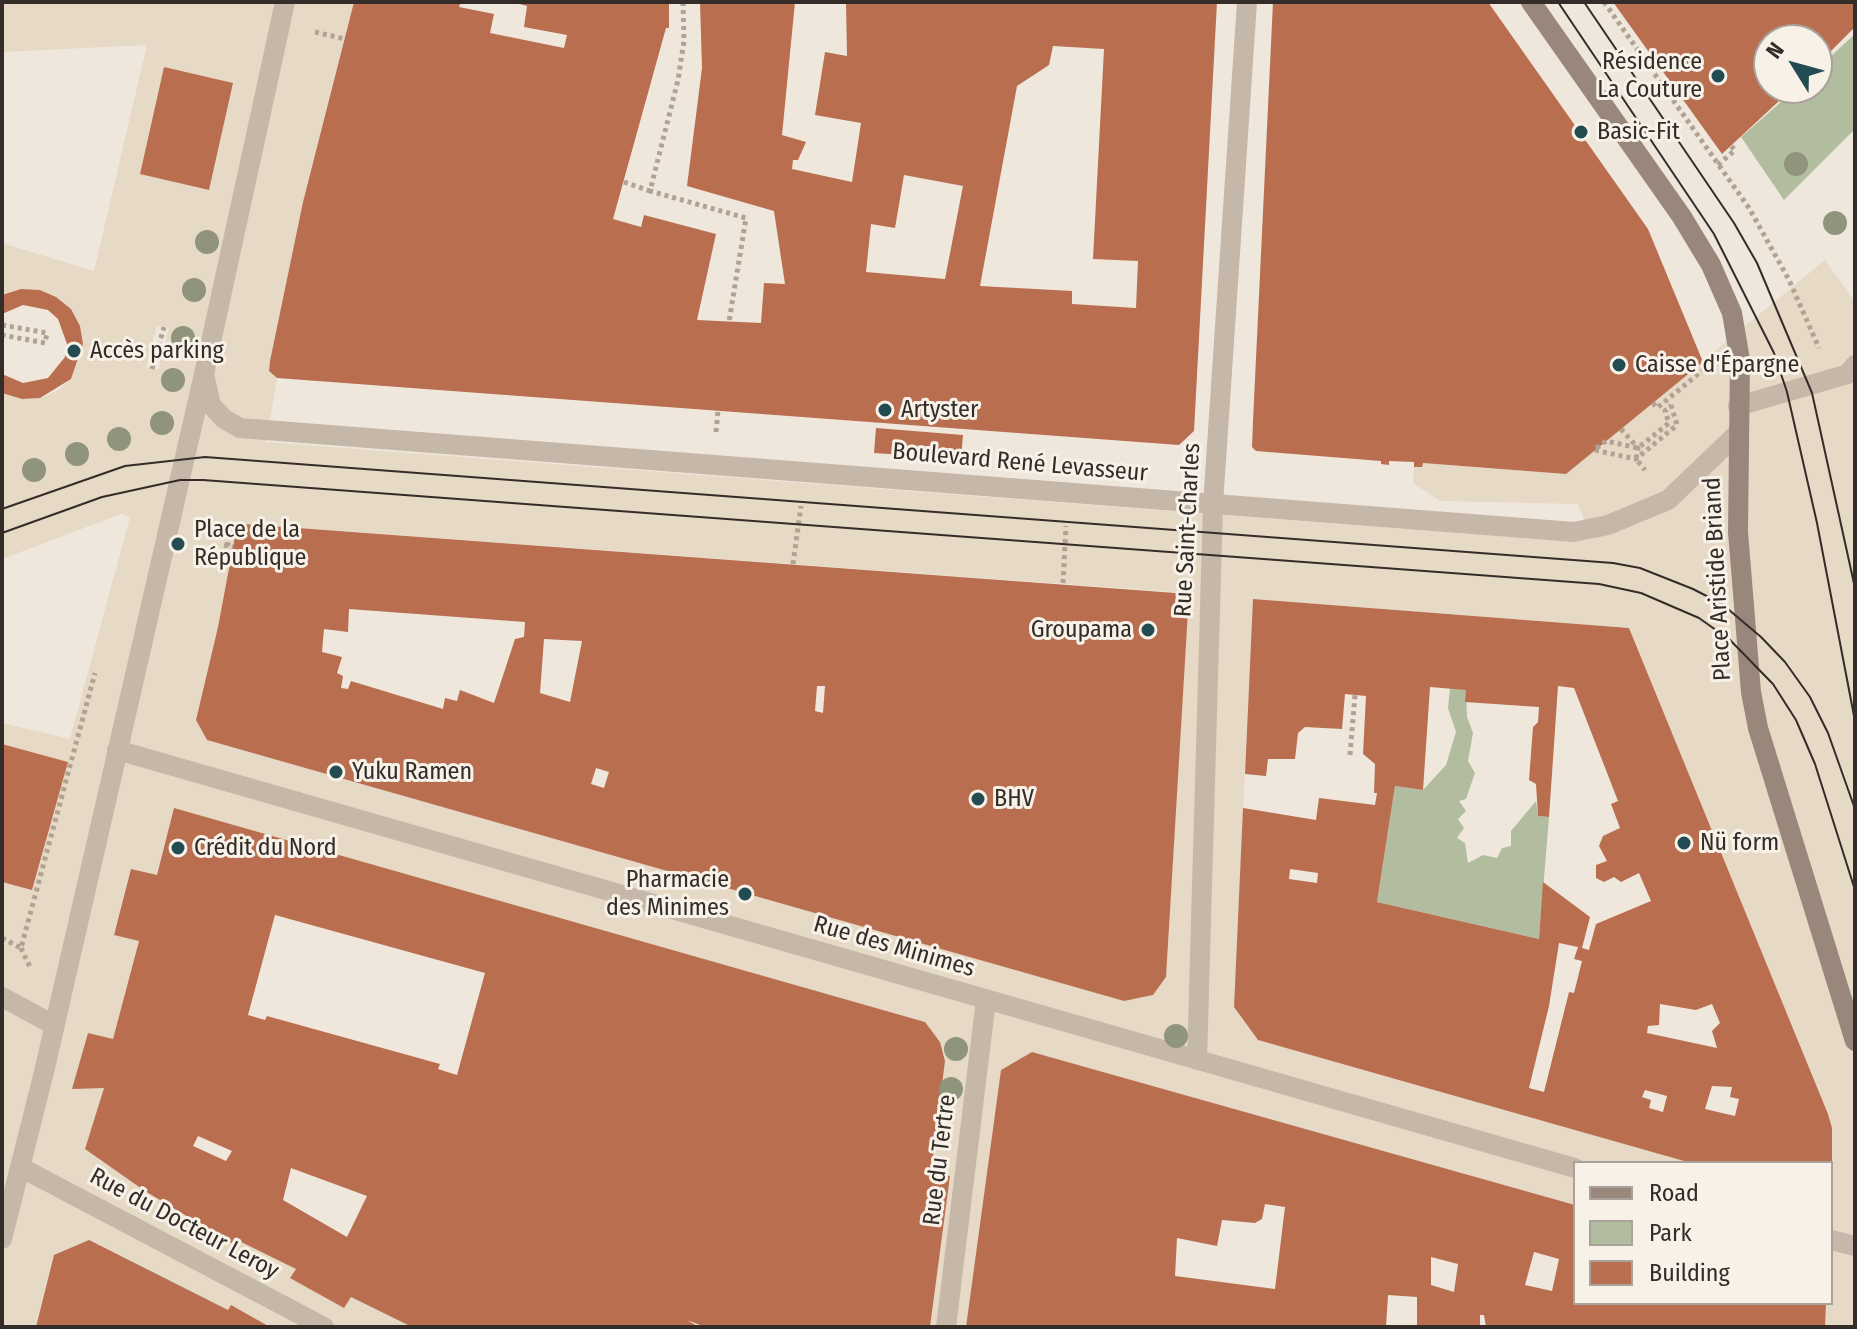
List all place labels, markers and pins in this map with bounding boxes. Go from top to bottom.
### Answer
place label: Résidence La Couture [1597,48,1702,104]
marker: Résidence La Couture [1709,67,1727,85]
place label: Basic-Fit [1597,118,1680,146]
marker: Basic-Fit [1572,123,1590,141]
place label: Accès parking [90,337,224,365]
marker: Accès parking [65,342,83,360]
place label: Caisse d'Épargne [1635,351,1799,379]
marker: Caisse d'Épargne [1610,356,1628,374]
place label: Artyster [901,396,978,424]
marker: Artyster [876,401,894,419]
place label: Place de la République [194,516,306,572]
marker: Place de la République [169,535,187,553]
place label: Groupama [1031,616,1132,644]
marker: Groupama [1139,621,1157,639]
place label: Yuku Ramen [352,758,472,786]
marker: Yuku Ramen [327,763,345,781]
place label: BHV [994,785,1034,813]
marker: BHV [969,790,987,808]
place label: Nü form [1700,829,1779,857]
place label: Crédit du Nord [194,834,337,862]
marker: Nü form [1675,834,1693,852]
marker: Crédit du Nord [169,839,187,857]
place label: Pharmacie des Minimes [606,866,729,922]
marker: Pharmacie des Minimes [736,885,754,903]

